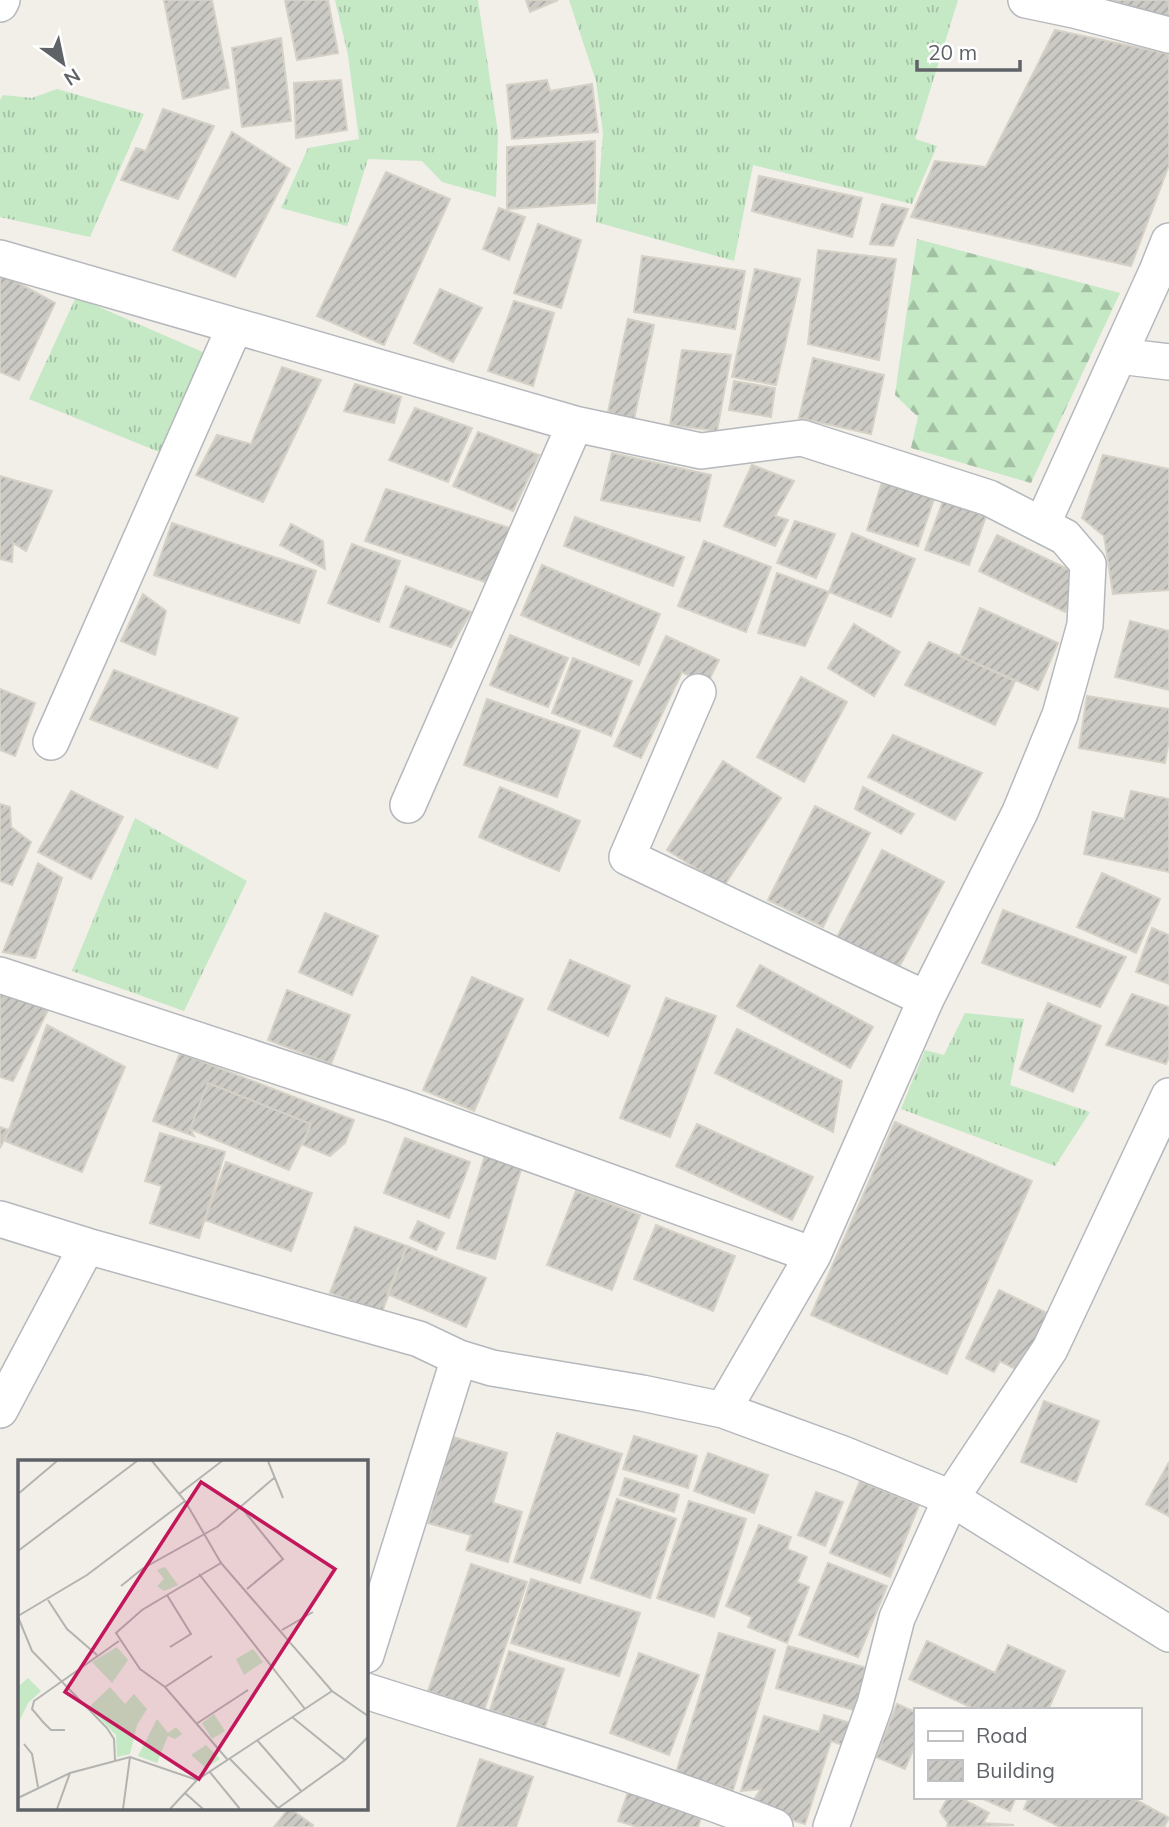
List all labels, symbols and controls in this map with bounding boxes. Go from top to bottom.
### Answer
north arrow [28,28,98,98]
scale bar [917,28,1020,72]
text: 20 m [928,39,977,65]
text: N [60,63,85,91]
inset map [18,1460,368,1810]
legend [914,1708,1141,1799]
text: Road [976,1722,1027,1748]
text: Building [976,1757,1055,1783]

